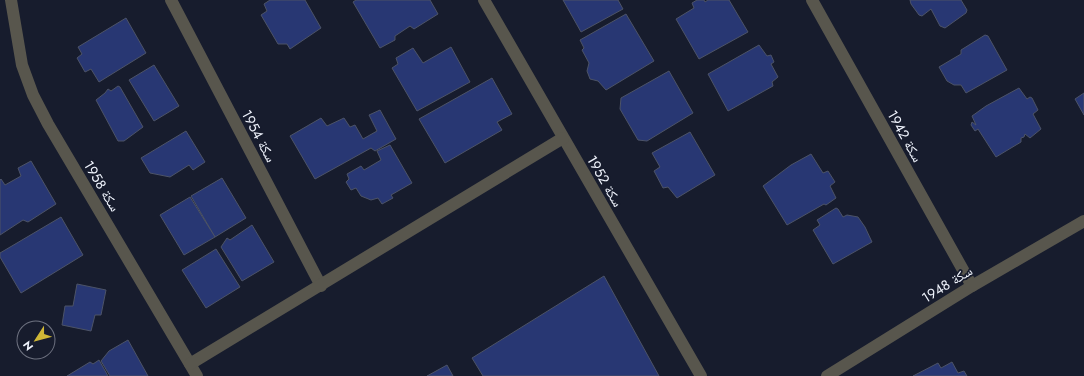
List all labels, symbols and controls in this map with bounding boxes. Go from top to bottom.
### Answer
street label: سكة 1954 [237,106,281,166]
street label: سكة 1942 [883,106,927,166]
street label: سكة 1952 [582,152,628,210]
street label: سكة 1958 [79,157,125,215]
street label: سكة 1948 [918,261,976,307]
north arrow [16,320,56,360]
text: N [19,338,37,354]

